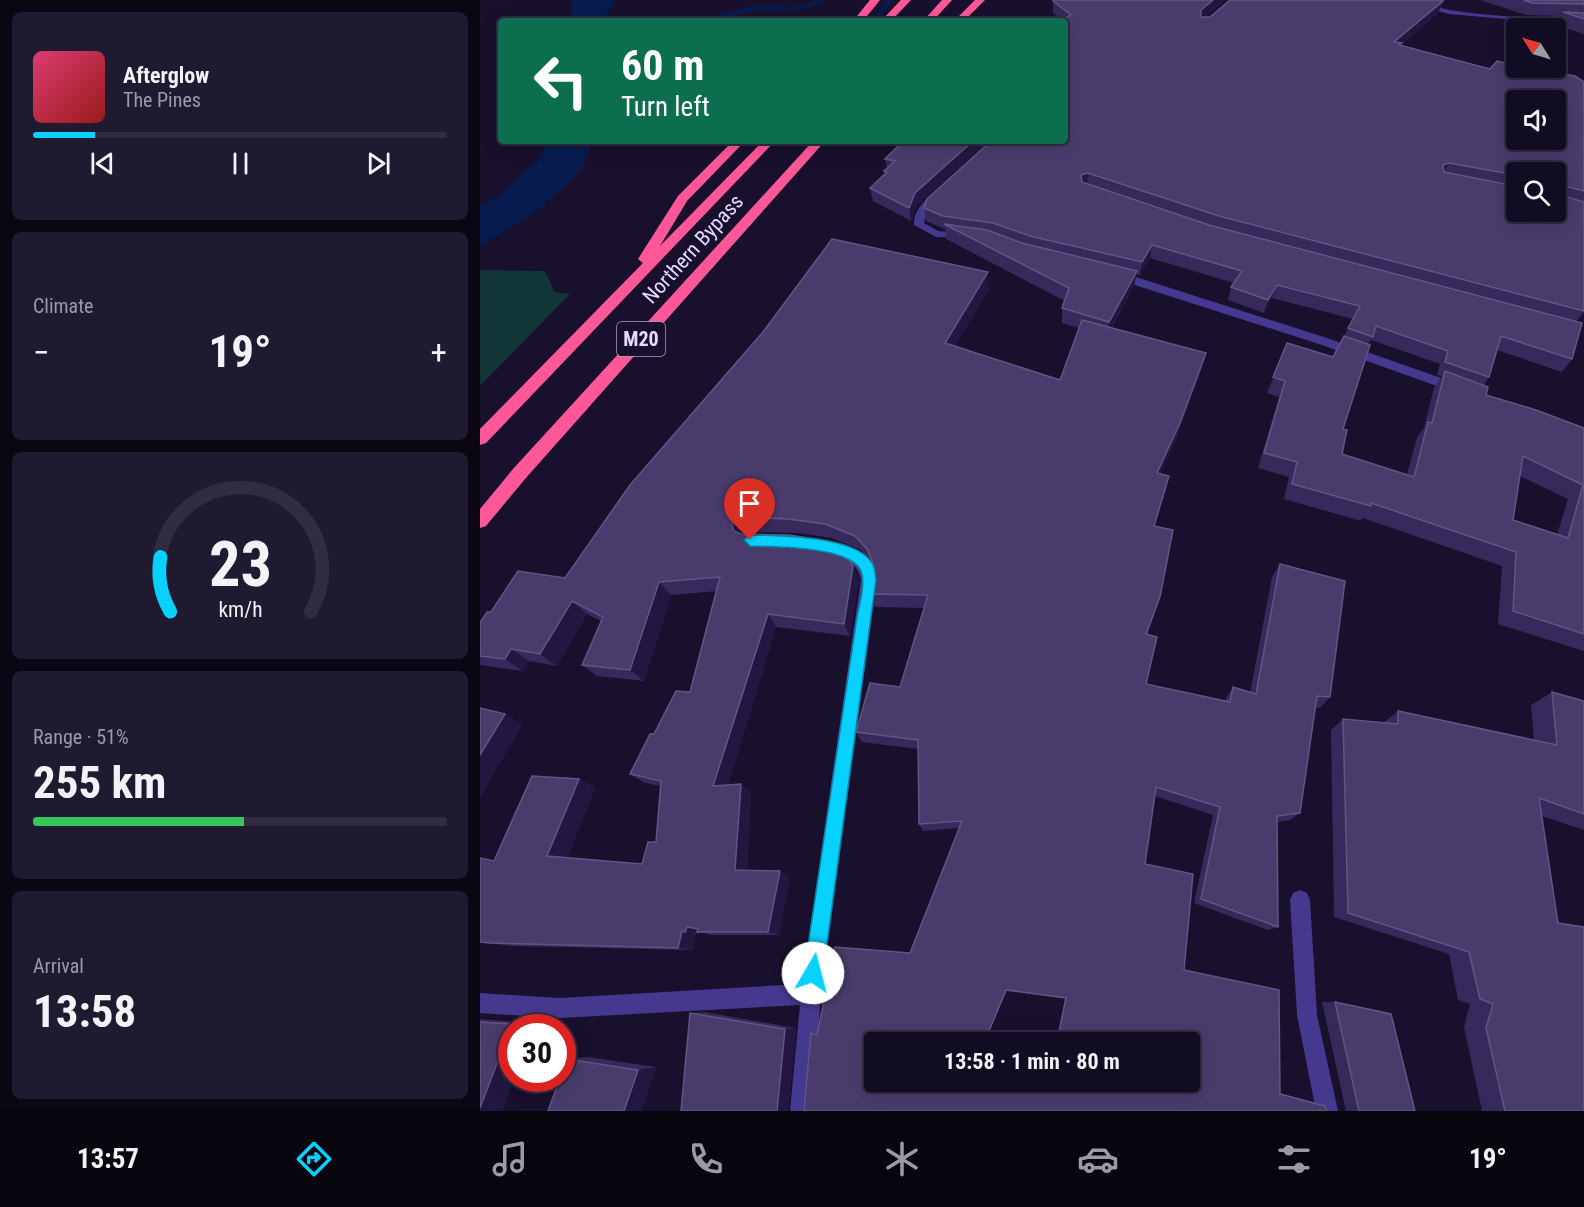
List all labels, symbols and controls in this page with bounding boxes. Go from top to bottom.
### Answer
north arrow [1506,18,1566,78]
map controls [1506,18,1566,222]
text: 60 m [621,41,704,90]
icon: left [522,42,600,120]
text: Afterglow [123,63,209,88]
text: The Pines [123,88,201,112]
button: sound [1506,90,1566,150]
text: Turn left [621,91,710,123]
icon: previous [86,147,119,180]
icon: pause [224,147,257,180]
icon: next [362,147,395,180]
button: search [1506,162,1566,222]
street label: Northern Bypass [638,190,748,308]
text: Climate [33,294,93,318]
road number: M20 [617,322,665,356]
text: 19° [209,325,272,378]
text: − [33,333,50,372]
text: + [431,333,447,372]
pin [724,478,775,540]
icon: arrive [733,487,766,520]
text: 23 [208,529,272,602]
text: km/h [218,598,262,623]
text: Range · 51% [33,725,129,749]
text: 255 km [33,756,166,809]
position arrow [781,941,845,1005]
text: Arrival [33,954,84,978]
text: 13:58 [33,985,136,1038]
speed limit sign: 30 [498,1014,576,1092]
text: 13:58 · 1 min · 80 m [944,1049,1120,1074]
icon: directions [293,1138,335,1180]
icon: music [489,1138,531,1180]
icon: phone [685,1138,727,1180]
icon: climate [881,1138,923,1180]
icon: car [1077,1138,1119,1180]
icon: filters [1273,1138,1315,1180]
text: 13:57 [77,1143,139,1175]
text: 19° [1469,1143,1507,1175]

